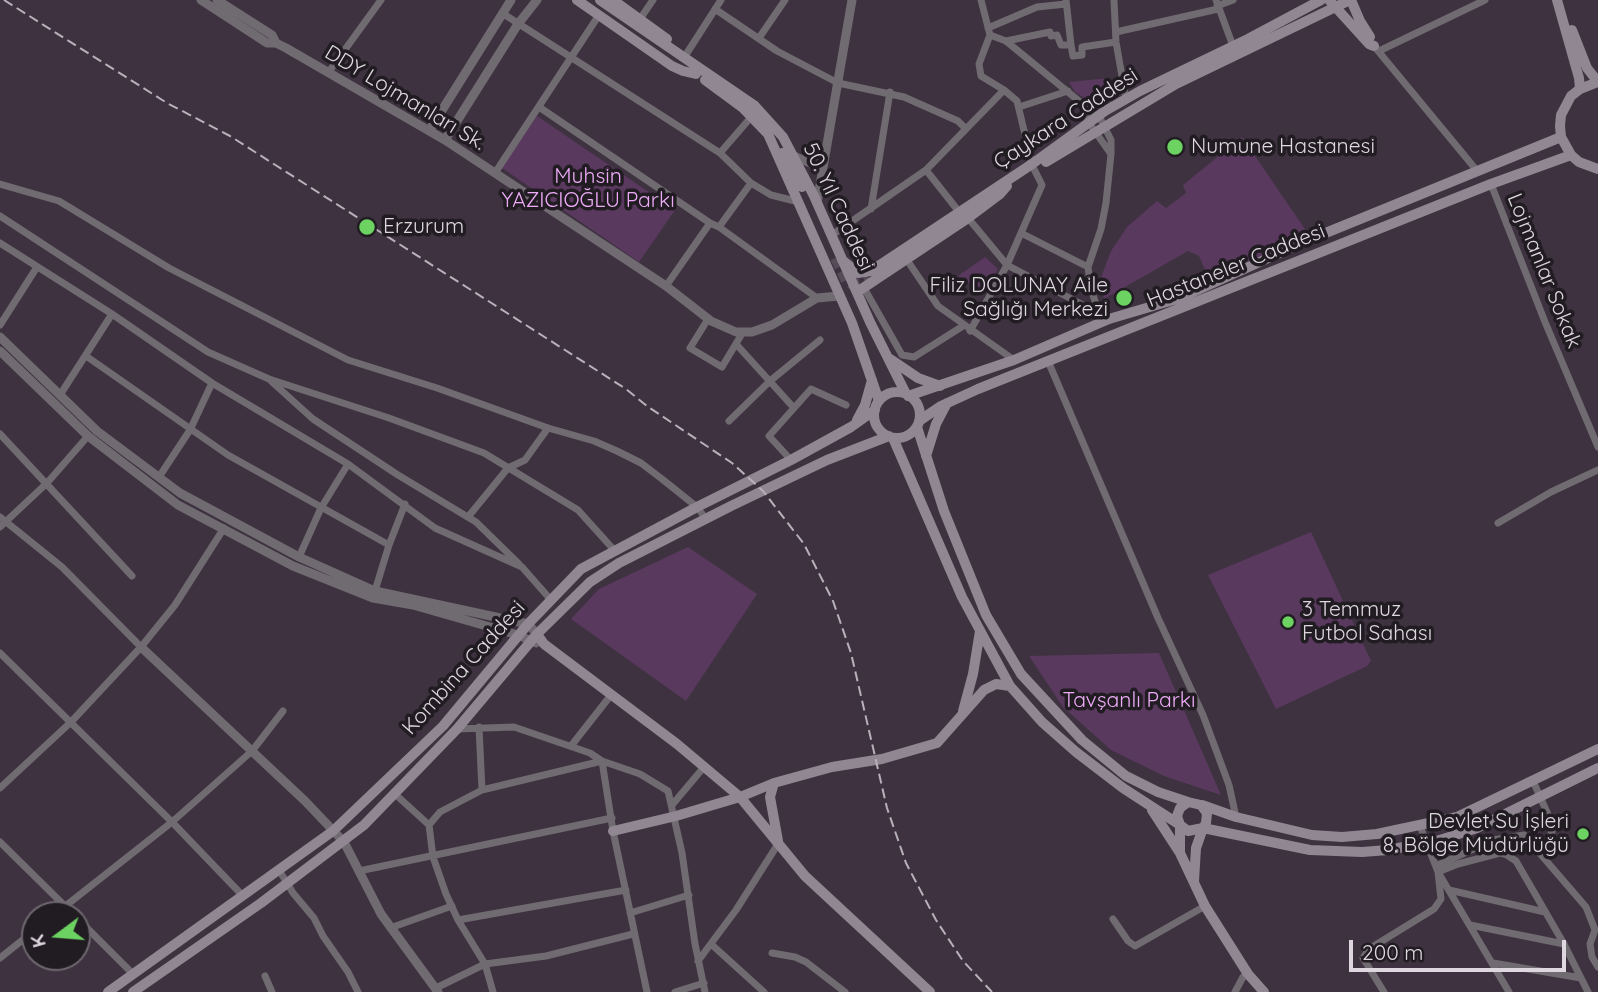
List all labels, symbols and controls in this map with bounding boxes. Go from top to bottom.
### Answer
street label: DDY Lojmanları Sk. [320,40,490,156]
street label: Çaykara Caddesi [989,63,1143,175]
place label: Numune Hastanesi [1191,134,1375,160]
marker: Numune Hastanesi [1165,137,1185,157]
street label: 50. Yıl Caddesi [797,139,879,275]
park label: Muhsin YAZICIOĞLU Parkı [501,164,675,214]
street label: Lojmanlar Sokak [1502,190,1586,352]
place label: Erzurum [383,214,464,240]
marker: Erzurum [357,217,377,237]
street label: Hastaneler Caddesi [1143,219,1329,313]
place label: Filiz DOLUNAY Aile Sağlığı Merkezi [930,273,1108,323]
marker: Filiz DOLUNAY Aile Sağlığı Merkezi [1114,288,1134,308]
street label: Kombina Caddesi [397,596,531,740]
place label: 3 Temmuz Futbol Sahası [1302,597,1432,647]
marker: 3 Temmuz Futbol Sahası [1280,614,1296,630]
park label: Tavşanlı Parkı [1063,688,1195,714]
place label: Devlet Su İşleri 8. Bölge Müdürlüğü [1383,809,1569,859]
marker: Devlet Su İşleri 8. Bölge Müdürlüğü [1575,826,1591,842]
north arrow [21,901,91,971]
scale bar [1353,926,1570,970]
text: K [24,932,51,951]
text: 200 m [1362,939,1424,965]

